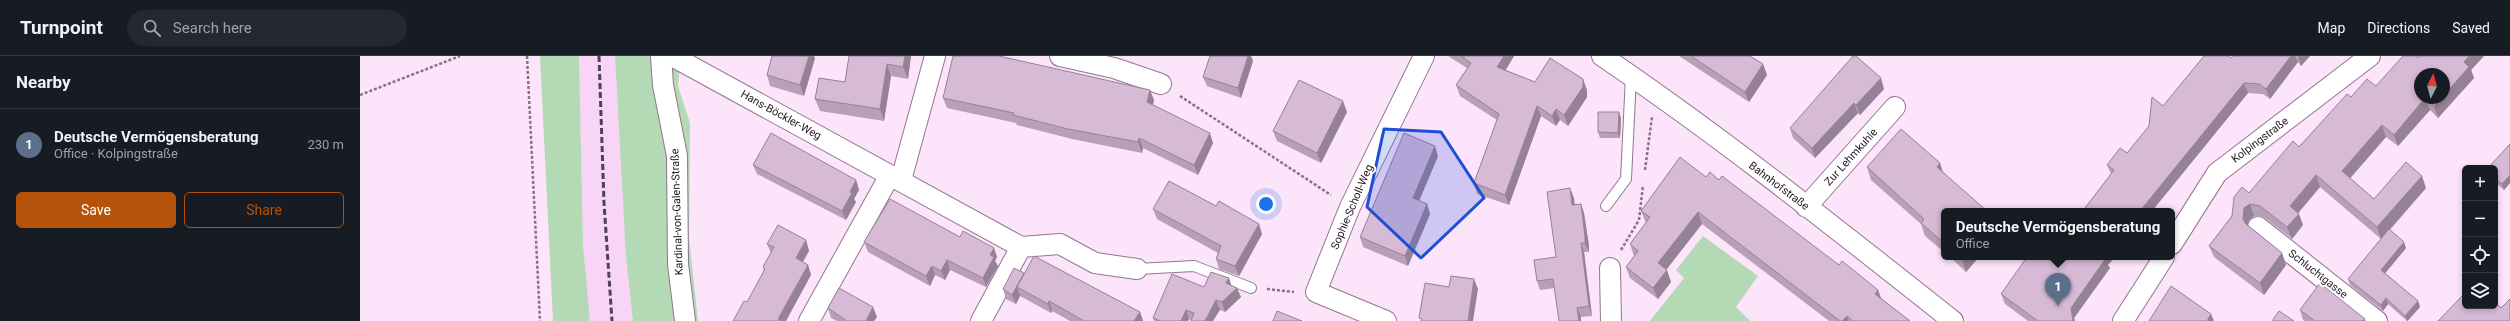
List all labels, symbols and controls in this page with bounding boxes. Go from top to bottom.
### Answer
search box [127,10,407,46]
text: Turnpoint [20,16,103,39]
icon: search [141,17,163,39]
text: Search here [173,19,252,37]
text: Map [2318,20,2345,36]
text: Directions [2367,20,2430,36]
text: Saved [2452,20,2490,36]
north arrow [2414,68,2450,104]
text: Nearby [16,72,71,92]
street label: Hans-Böckler-Weg [739,88,823,142]
street label: Kolpingstraße [2229,114,2291,166]
street label: Zur Lehmkuhle [1822,126,1880,188]
text: Deutsche Vermögensberatung [54,128,259,146]
text: 1 [25,137,33,152]
text: 230 m [307,137,344,152]
text: Office · Kolpingstraße [54,146,178,161]
street label: Kardinal-von-Galen-Straße [668,148,686,276]
street label: Bahnhofstraße [1746,159,1812,213]
street label: Sophie-Scholl-Weg [1328,162,1376,252]
map controls [2462,165,2498,309]
button: + [2462,165,2498,201]
button: Save [16,192,176,228]
button: Share [184,192,344,228]
your location [1256,194,1276,214]
button: − [2462,201,2498,237]
popup [1941,208,2175,260]
text: Deutsche Vermögensberatung [1956,218,2160,236]
text: Office [1956,236,1989,251]
button: locate [2462,237,2498,273]
street label: Schluchtgasse [2286,247,2350,301]
pin: 1 [2045,273,2071,306]
button: layers [2462,273,2498,309]

